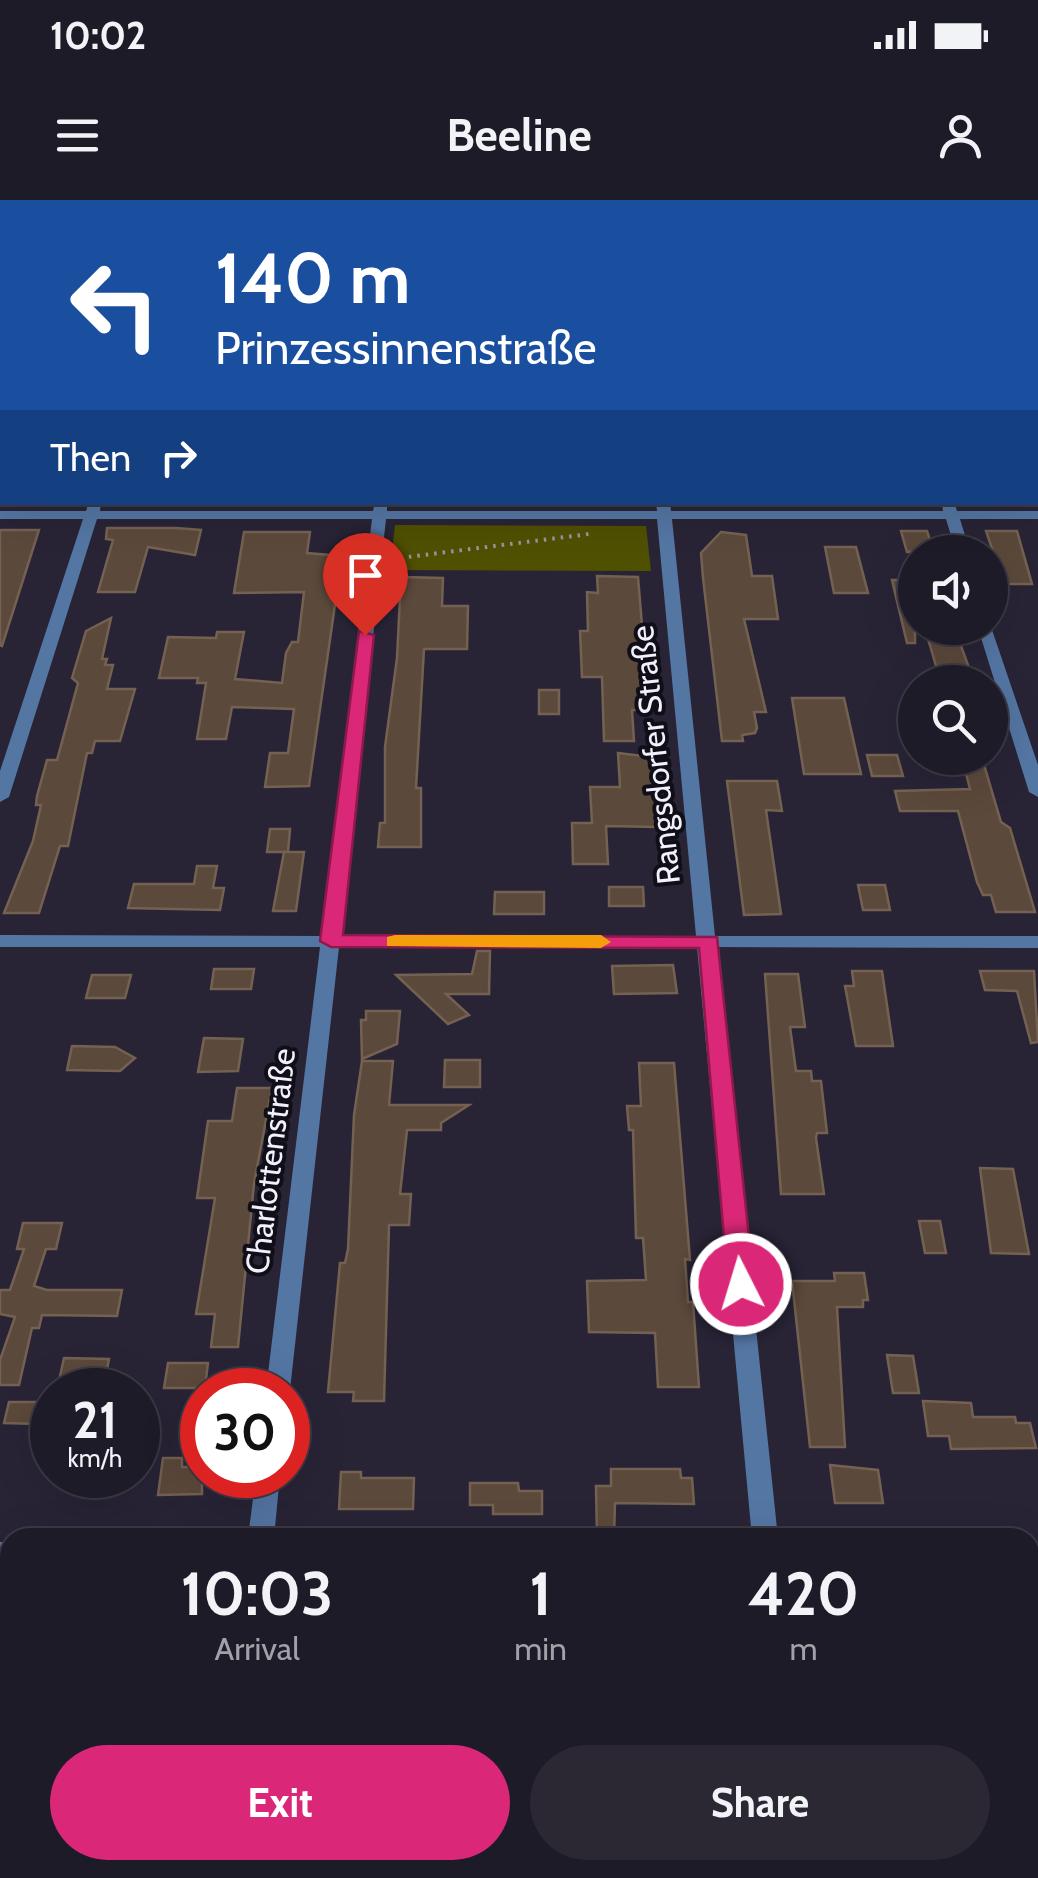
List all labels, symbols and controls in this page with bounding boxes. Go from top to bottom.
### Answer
text: 10:02 [50,12,146,59]
icon: menu [50,108,105,163]
text: Beeline [446,108,592,162]
icon: person [933,108,988,163]
text: 140 m [215,235,410,321]
icon: left [50,240,180,370]
text: Prinzessinnenstraße [215,321,596,375]
icon: right [151,430,206,485]
text: Then [50,434,131,481]
pin [323,533,408,636]
map controls [898,535,1008,775]
button: sound [898,535,1008,645]
icon: arrive [338,548,393,603]
street label: Rangsdorfer Straße [622,624,688,886]
button: search [898,665,1008,775]
street label: Charlottenstraße [237,1046,303,1276]
position arrow [689,1232,793,1336]
speed limit sign: 30 [180,1368,310,1498]
text: 21 [73,1390,117,1451]
text: km/h [68,1443,122,1473]
text: 10:03 [181,1557,333,1630]
text: 1 [529,1557,552,1630]
text: 420 [748,1557,859,1630]
text: Arrival [215,1629,300,1668]
text: min [514,1629,567,1668]
text: m [789,1629,817,1668]
button: Exit [50,1745,510,1860]
button: Share [530,1745,990,1860]

